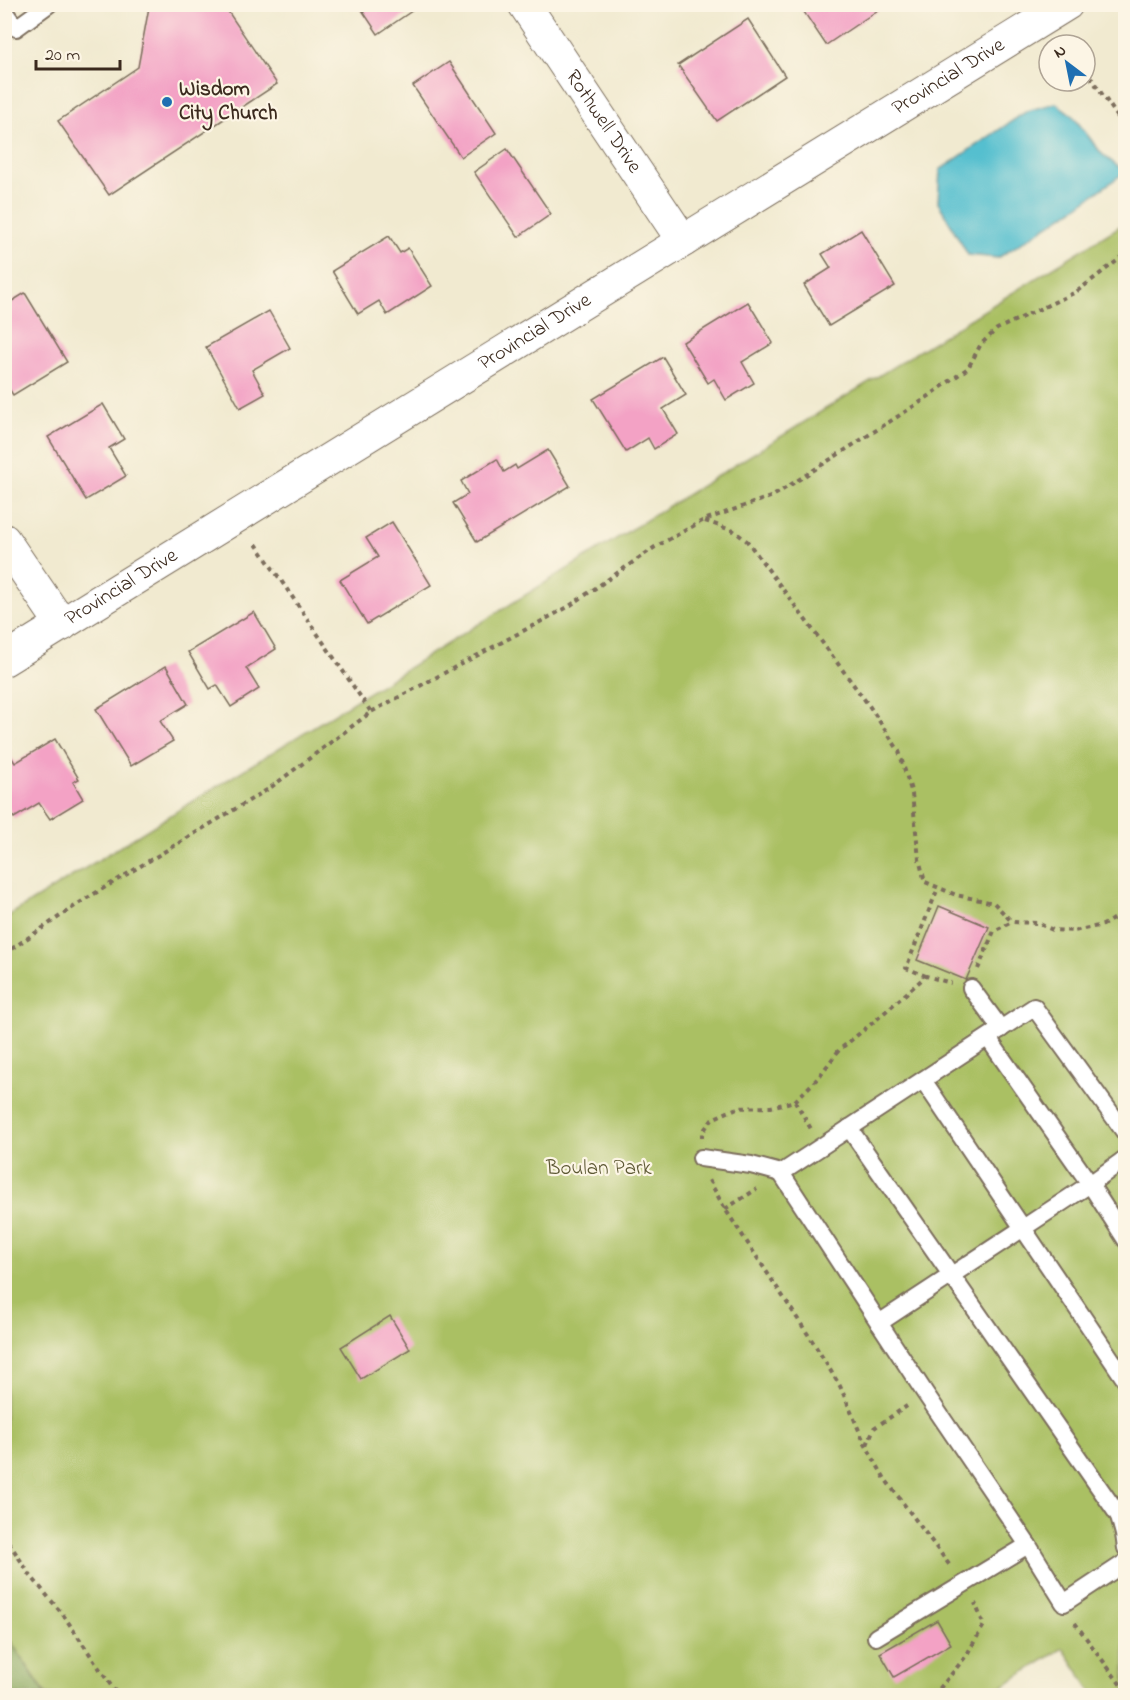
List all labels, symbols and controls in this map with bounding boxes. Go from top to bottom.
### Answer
street label: Provincial Drive [886,30,1011,123]
scale bar [36,33,120,71]
north arrow [1037,33,1097,93]
text: N [1049,39,1071,65]
text: 20 m [45,43,80,69]
street label: Rothwell Drive [558,64,649,180]
place label: Wisdom City Church [179,75,278,131]
marker: Wisdom City Church [160,95,174,109]
street label: Provincial Drive [473,286,598,379]
street label: Provincial Drive [59,541,184,634]
park label: Boulan Park [545,1154,653,1184]

